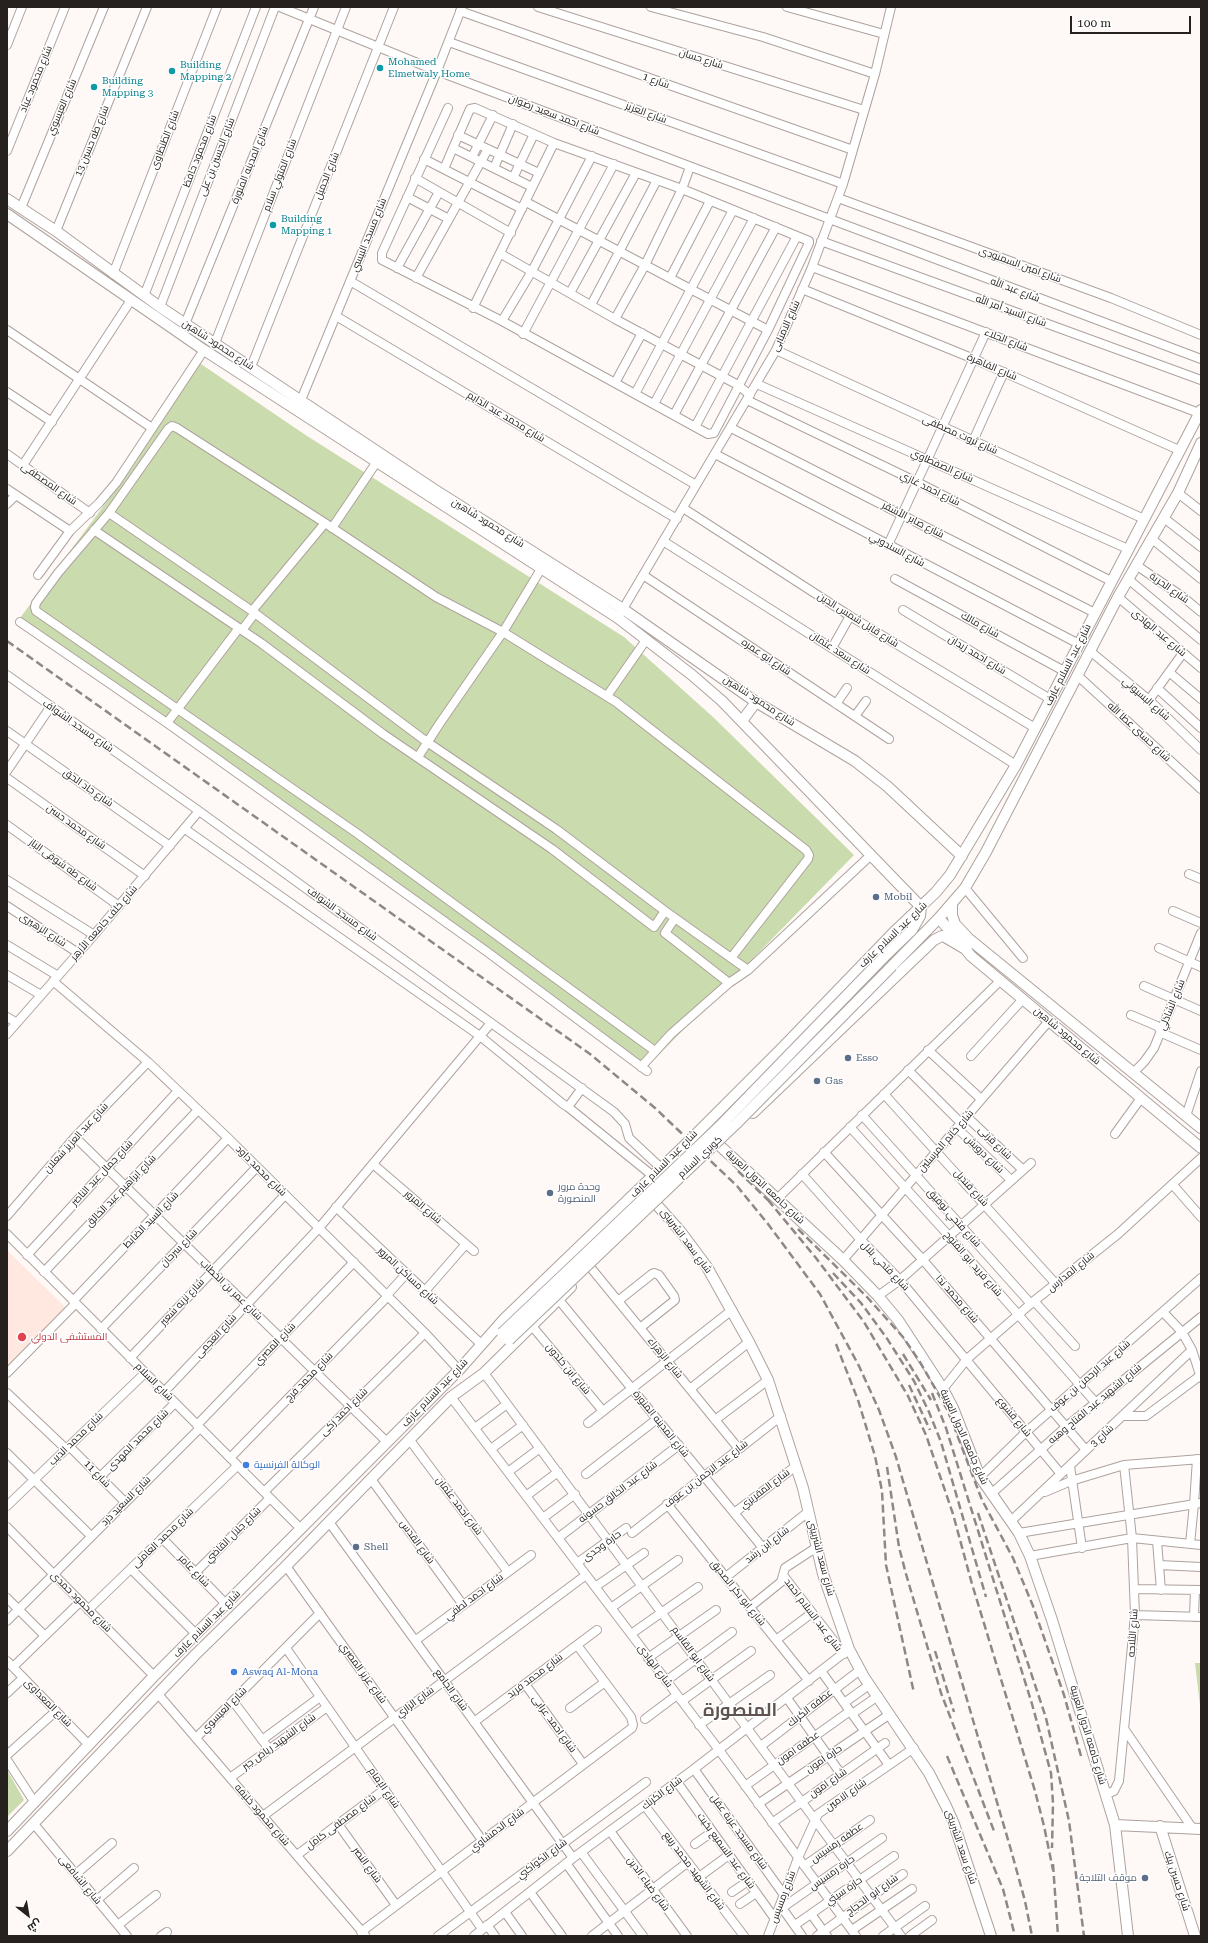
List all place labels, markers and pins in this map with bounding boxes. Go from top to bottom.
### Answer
place label: Mohamed Elmetwaly Home [388,56,470,80]
place label: Building Mapping 2 [180,59,231,82]
marker: Mohamed Elmetwaly Home [375,63,385,73]
marker: Building Mapping 2 [167,66,177,76]
place label: Building Mapping 3 [102,75,153,98]
marker: Building Mapping 3 [89,82,99,92]
place label: Building Mapping 1 [281,213,332,236]
marker: Building Mapping 1 [268,220,278,230]
place label: Mobil [884,891,912,903]
marker: Mobil [871,892,881,902]
place label: Esso [856,1052,878,1064]
marker: Esso [843,1053,853,1063]
place label: Gas [825,1075,843,1087]
marker: Gas [812,1076,822,1086]
place label: وحدة مرور المنصورة [558,1181,600,1204]
marker: وحدة مرور المنصورة [545,1188,555,1198]
marker: المستشفى الدولي [16,1331,28,1343]
place label: المستشفى الدولي [31,1331,108,1343]
place label: الوكالة الفرنسية [254,1459,320,1471]
marker: الوكالة الفرنسية [241,1460,251,1470]
place label: Shell [364,1541,388,1553]
marker: Shell [351,1542,361,1552]
place label: Aswaq Al-Mona [242,1666,318,1678]
marker: Aswaq Al-Mona [229,1667,239,1677]
place label: موقف التلاجة [1079,1872,1137,1884]
marker: موقف التلاجة [1140,1873,1150,1883]

